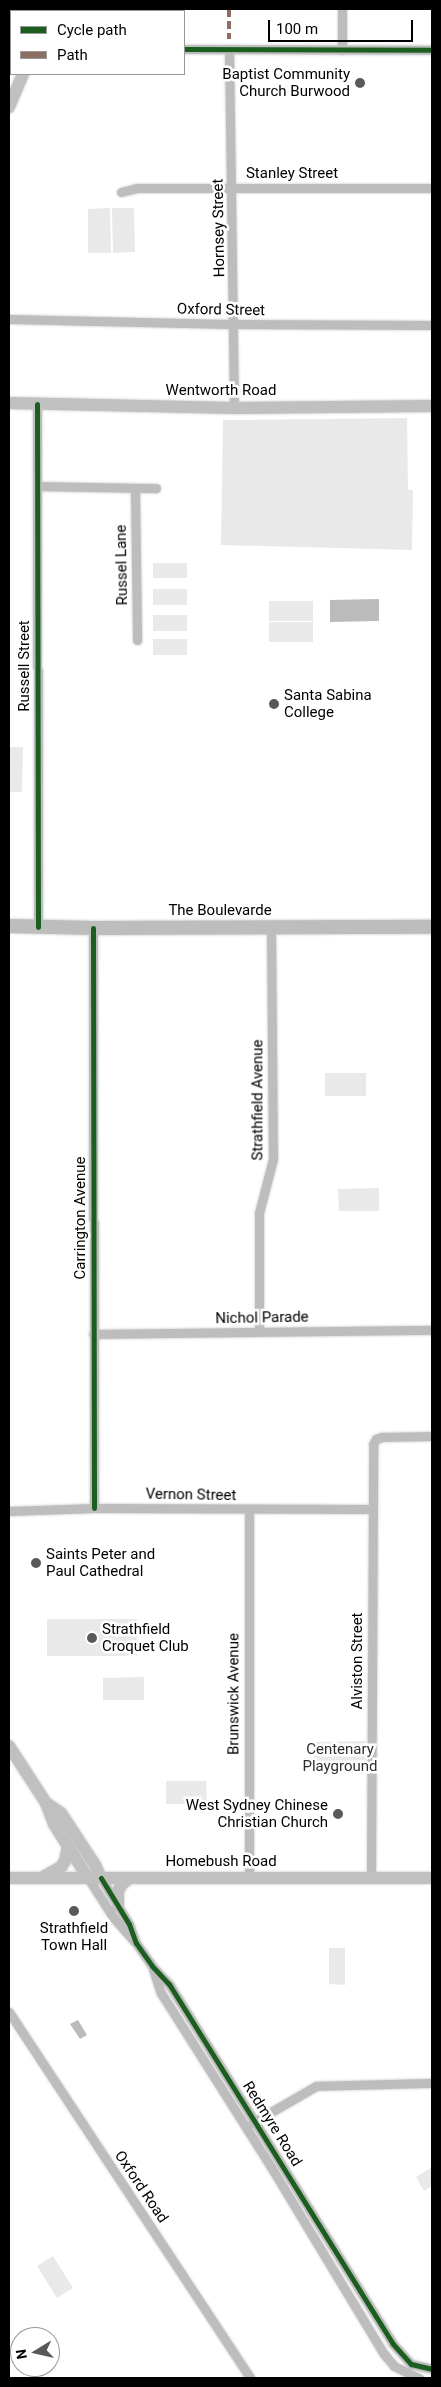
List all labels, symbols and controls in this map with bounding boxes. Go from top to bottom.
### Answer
legend [10,10,185,75]
scale bar [271,10,416,42]
text: 100 m [276,20,318,38]
text: Cycle path [57,21,127,39]
text: Path [57,46,88,64]
place label: Baptist Community Church Burwood [222,65,350,100]
marker: Baptist Community Church Burwood [354,77,366,89]
street label: Stanley Street [246,165,338,183]
street label: Hornsey Street [209,179,229,277]
street label: Oxford Street [177,300,265,320]
street label: Wentworth Road [166,382,276,400]
street label: Russel Lane [112,524,132,606]
street label: Russell Street [16,620,34,712]
place label: Santa Sabina College [284,686,372,721]
marker: Santa Sabina College [268,698,280,710]
street label: The Boulevarde [168,902,272,920]
street label: Strathfield Avenue [249,1039,267,1161]
street label: Carrington Avenue [72,1157,90,1279]
street label: Nichol Parade [215,1308,309,1328]
street label: Vernon Street [146,1485,236,1505]
place label: Saints Peter and Paul Cathedral [46,1545,155,1580]
marker: Saints Peter and Paul Cathedral [30,1557,42,1569]
street label: Alviston Street [349,1613,367,1709]
place label: Strathfield Croquet Club [102,1620,189,1655]
marker: Strathfield Croquet Club [86,1632,98,1644]
street label: Brunswick Avenue [225,1633,243,1755]
park label: Centenary Playground [302,1740,378,1775]
place label: West Sydney Chinese Christian Church [186,1796,328,1831]
marker: West Sydney Chinese Christian Church [332,1808,344,1820]
street label: Homebush Road [165,1853,277,1871]
marker: Strathfield Town Hall [68,1905,80,1917]
place label: Strathfield Town Hall [40,1919,108,1954]
street label: Redmyre Road [239,2078,305,2170]
street label: Oxford Road [110,2148,172,2226]
north arrow [10,2327,60,2377]
text: N [12,2348,30,2360]

